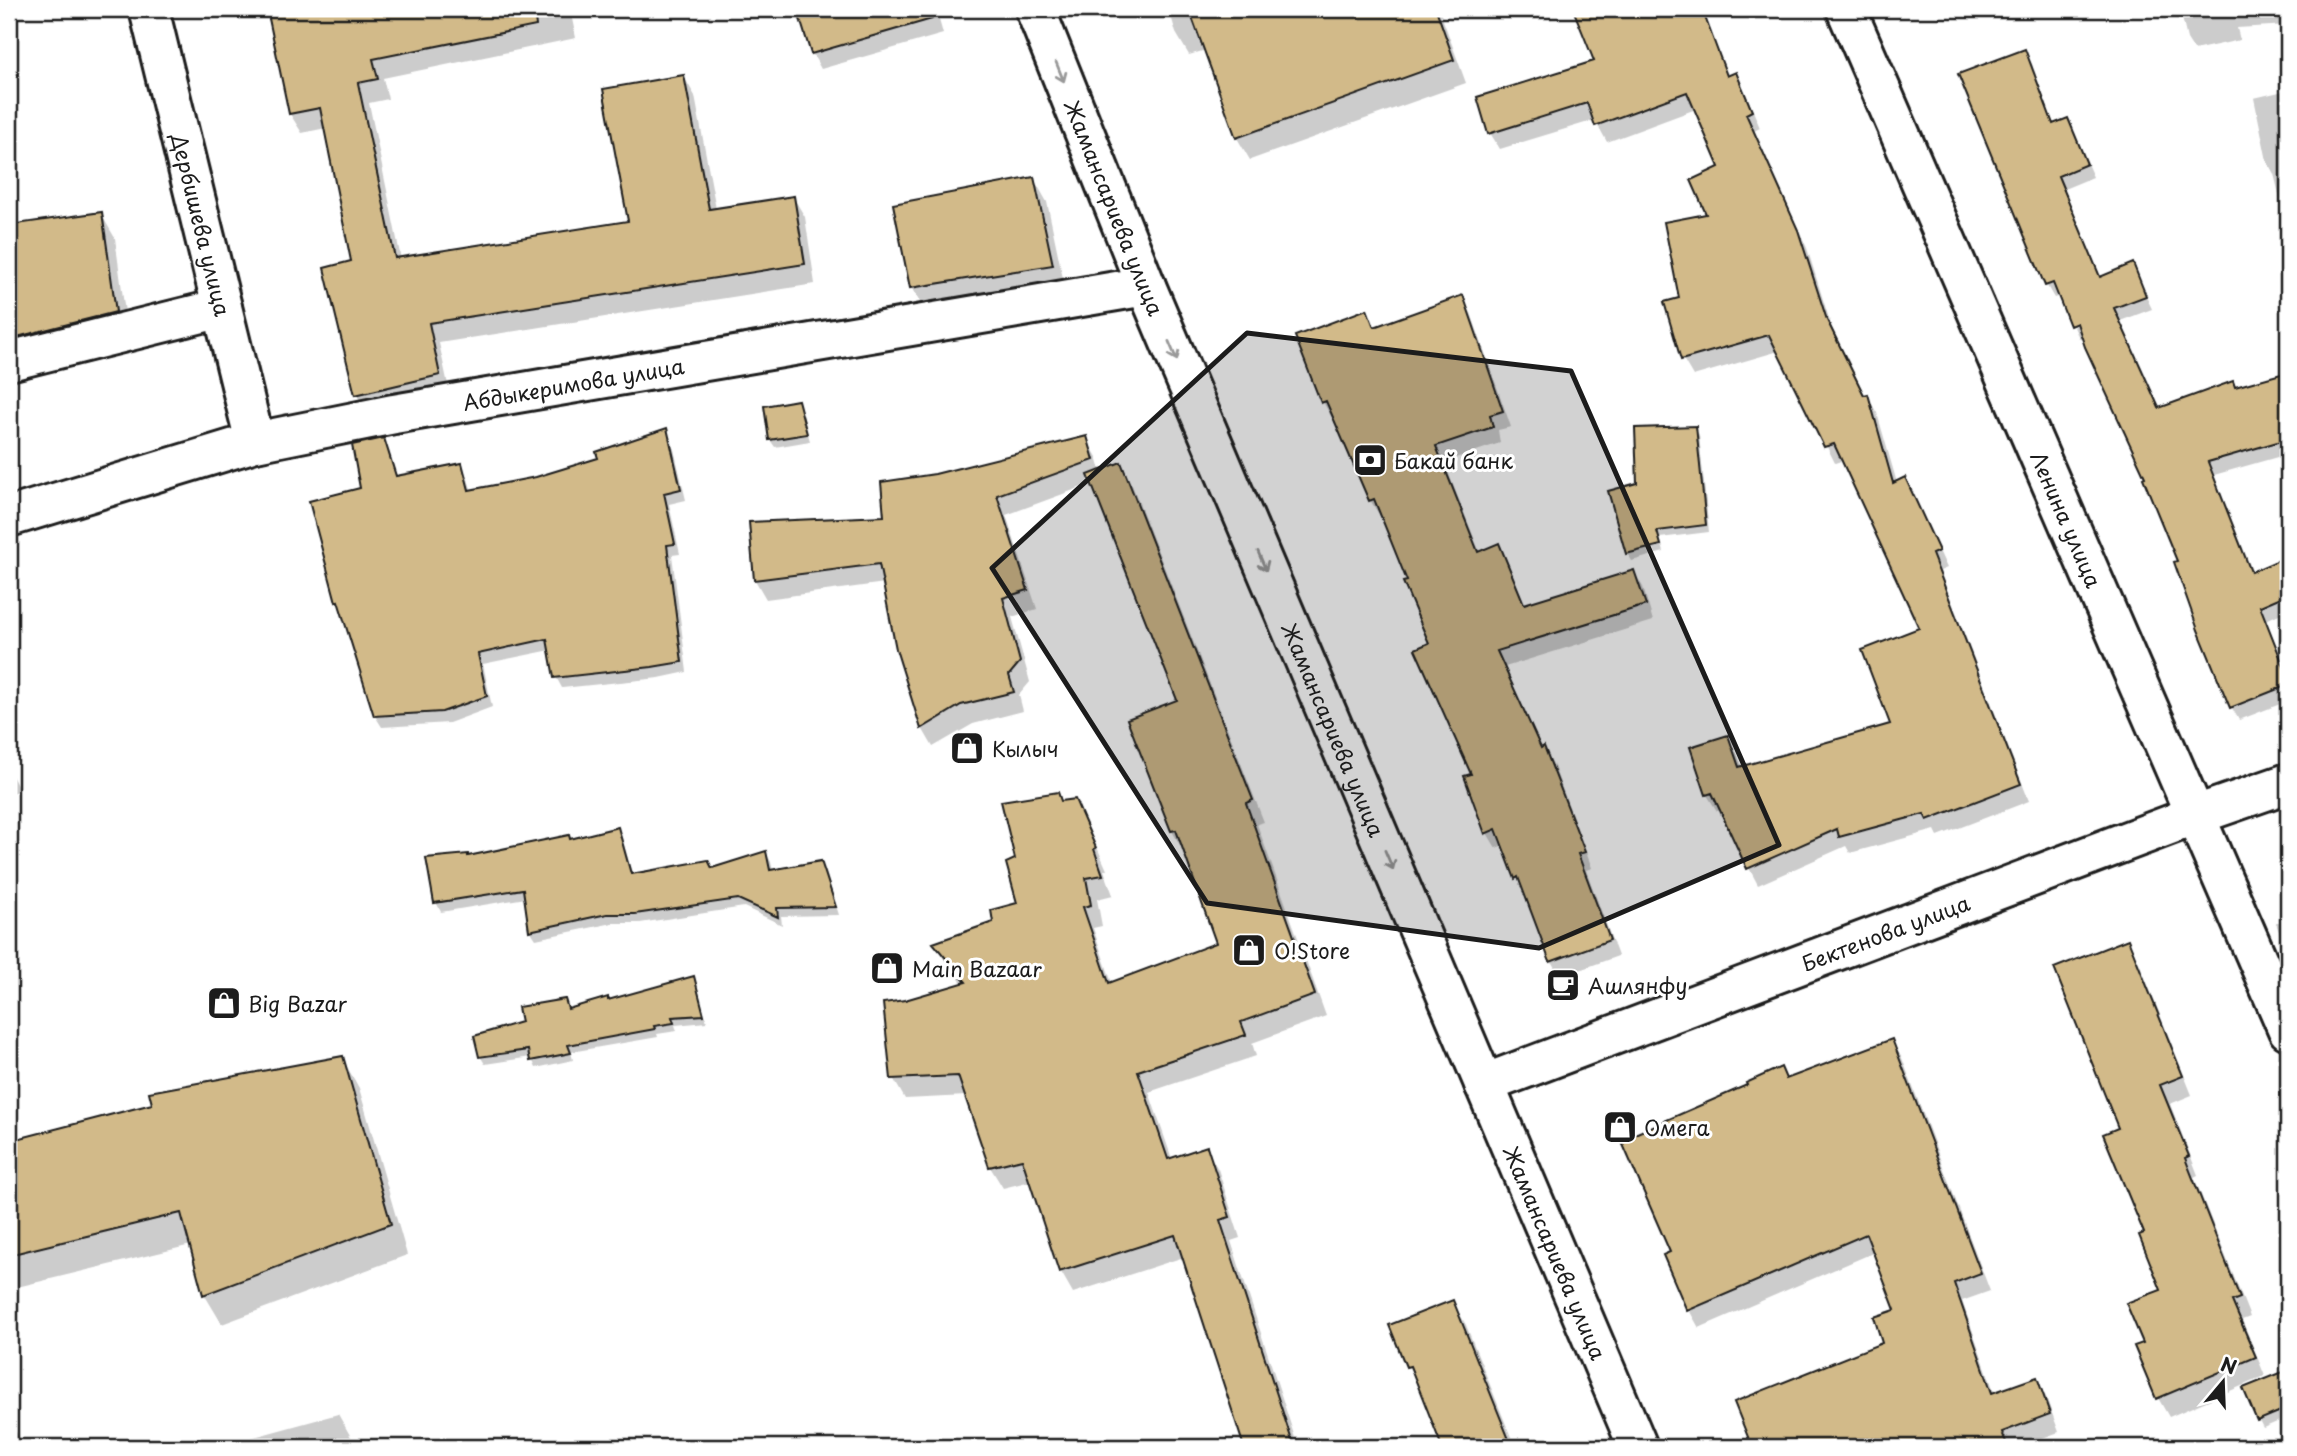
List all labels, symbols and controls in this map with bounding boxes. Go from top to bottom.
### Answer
one-way arrow [1055,61,1068,83]
street label: Жамансариева улица [1057,95,1173,321]
street label: Дербишева улица [164,129,240,320]
one-way arrow [1167,340,1180,361]
street label: Абдыкеримова улица [460,349,687,418]
bank icon: Бакай банк [1351,441,1389,479]
place label: Бакай банк [1394,444,1513,476]
street label: Ленина улица [2023,446,2111,593]
one-way arrow [1256,549,1269,571]
street label: Жамансариева улица [1274,617,1394,842]
shop icon: Кылыч [948,729,986,767]
place label: Кылыч [992,732,1059,764]
one-way arrow [1383,849,1396,870]
street label: Бектенова улица [1796,886,1975,979]
shop icon: O!Store [1230,931,1268,969]
place label: O!Store [1274,934,1350,966]
shop icon: Main Bazaar [868,949,906,987]
place label: Main Bazaar [912,952,1042,984]
cafe icon: Ашлянфу [1544,966,1582,1004]
place label: Ашлянфу [1588,969,1688,1001]
shop icon: Big Bazar [205,984,243,1022]
place label: Big Bazar [248,987,348,1019]
shop icon: Омега [1601,1108,1639,1146]
place label: Омега [1644,1111,1710,1143]
street label: Жамансариева улица [1496,1140,1615,1365]
north arrow [2188,1348,2258,1418]
text: N [2217,1349,2241,1381]

